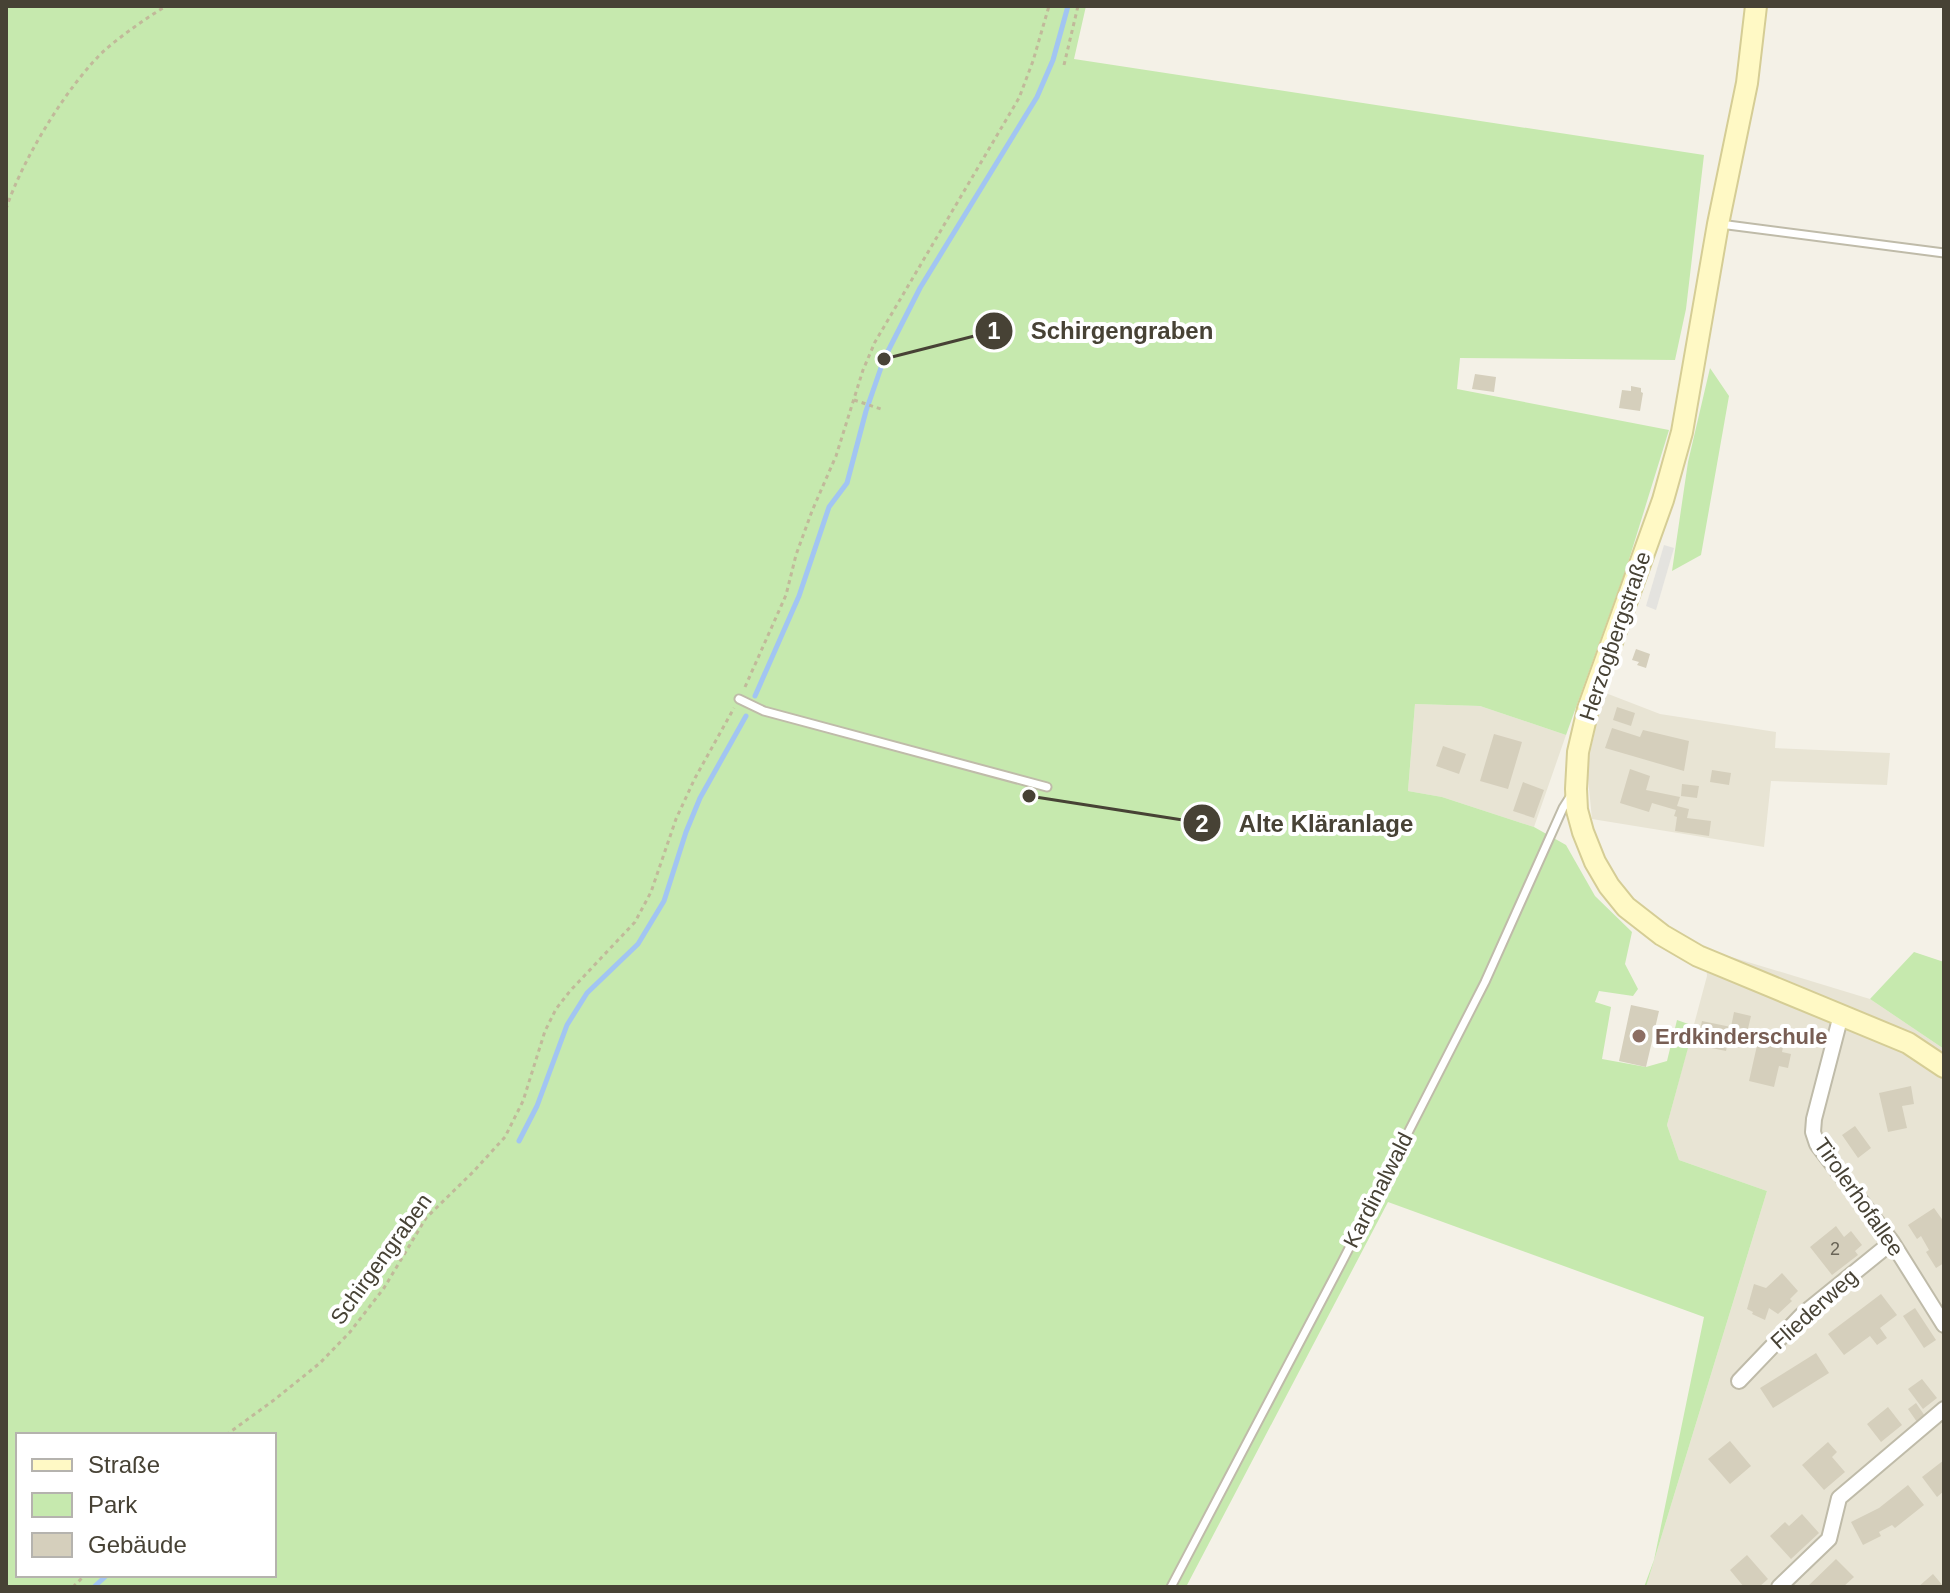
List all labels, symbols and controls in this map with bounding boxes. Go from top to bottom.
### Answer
callout: Schirgengraben [974,307,1229,355]
text: 1 [987,317,1001,344]
text: Schirgengraben [1031,317,1213,344]
street label: Herzogbergstraße [1574,548,1656,724]
callout: Alte Kläranlage [1182,799,1429,847]
text: 2 [1195,810,1209,837]
text: Alte Kläranlage [1239,810,1413,837]
place label: Erdkinderschule [1655,1024,1827,1049]
marker: Erdkinderschule [1630,1027,1648,1045]
street label: Kardinalwald [1338,1128,1418,1252]
street label: Tirolerhofallee [1809,1133,1909,1261]
street label: Schirgengraben [325,1189,437,1329]
house number: 2 [1830,1239,1840,1259]
street label: Fliederweg [1766,1264,1862,1354]
legend [16,1433,276,1577]
text: Straße [88,1451,160,1478]
text: Park [88,1491,138,1518]
text: Gebäude [88,1531,187,1558]

